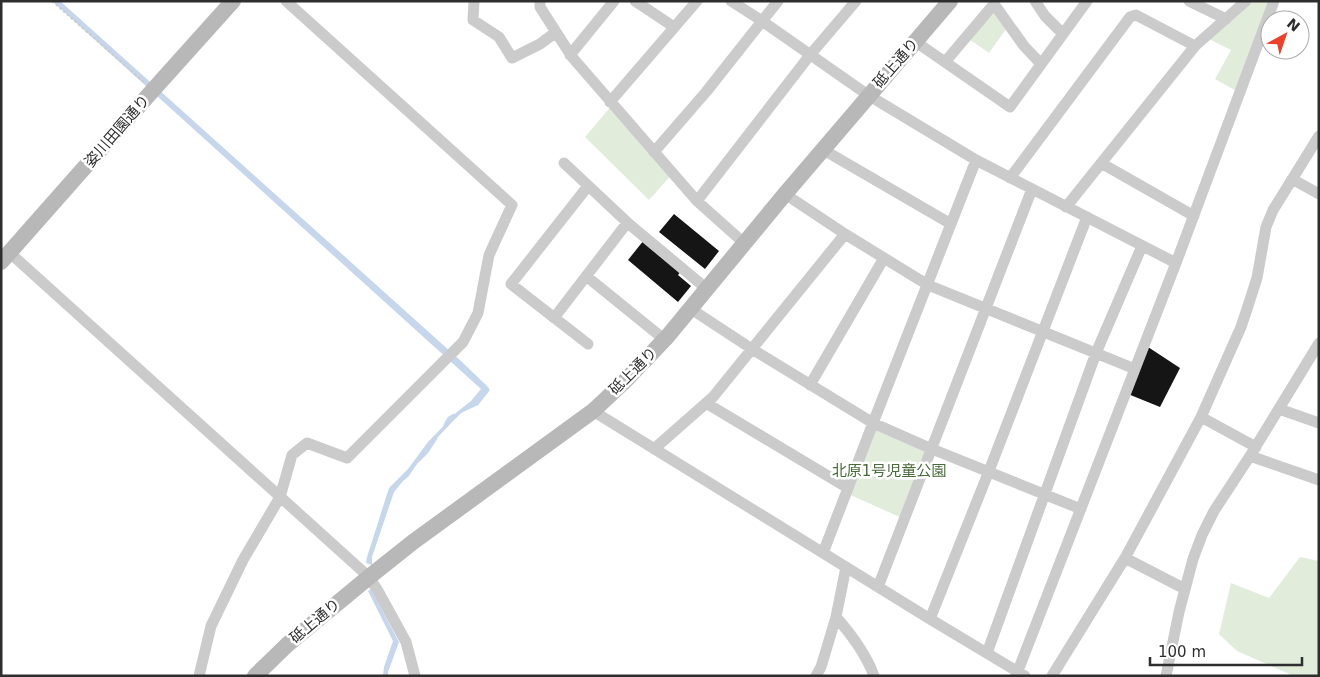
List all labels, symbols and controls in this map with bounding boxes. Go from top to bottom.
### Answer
north arrow [1260,10,1310,60]
text: N [1284,15,1303,35]
street label: 砥上通り [870,34,922,92]
street label: 姿川田園通り [81,91,153,171]
street label: 砥上通り [605,343,661,399]
park label: 北原1号児童公園 [832,462,946,480]
street label: 砥上通り [286,595,344,647]
scale bar [1150,634,1302,666]
text: 100 m [1158,643,1206,661]

